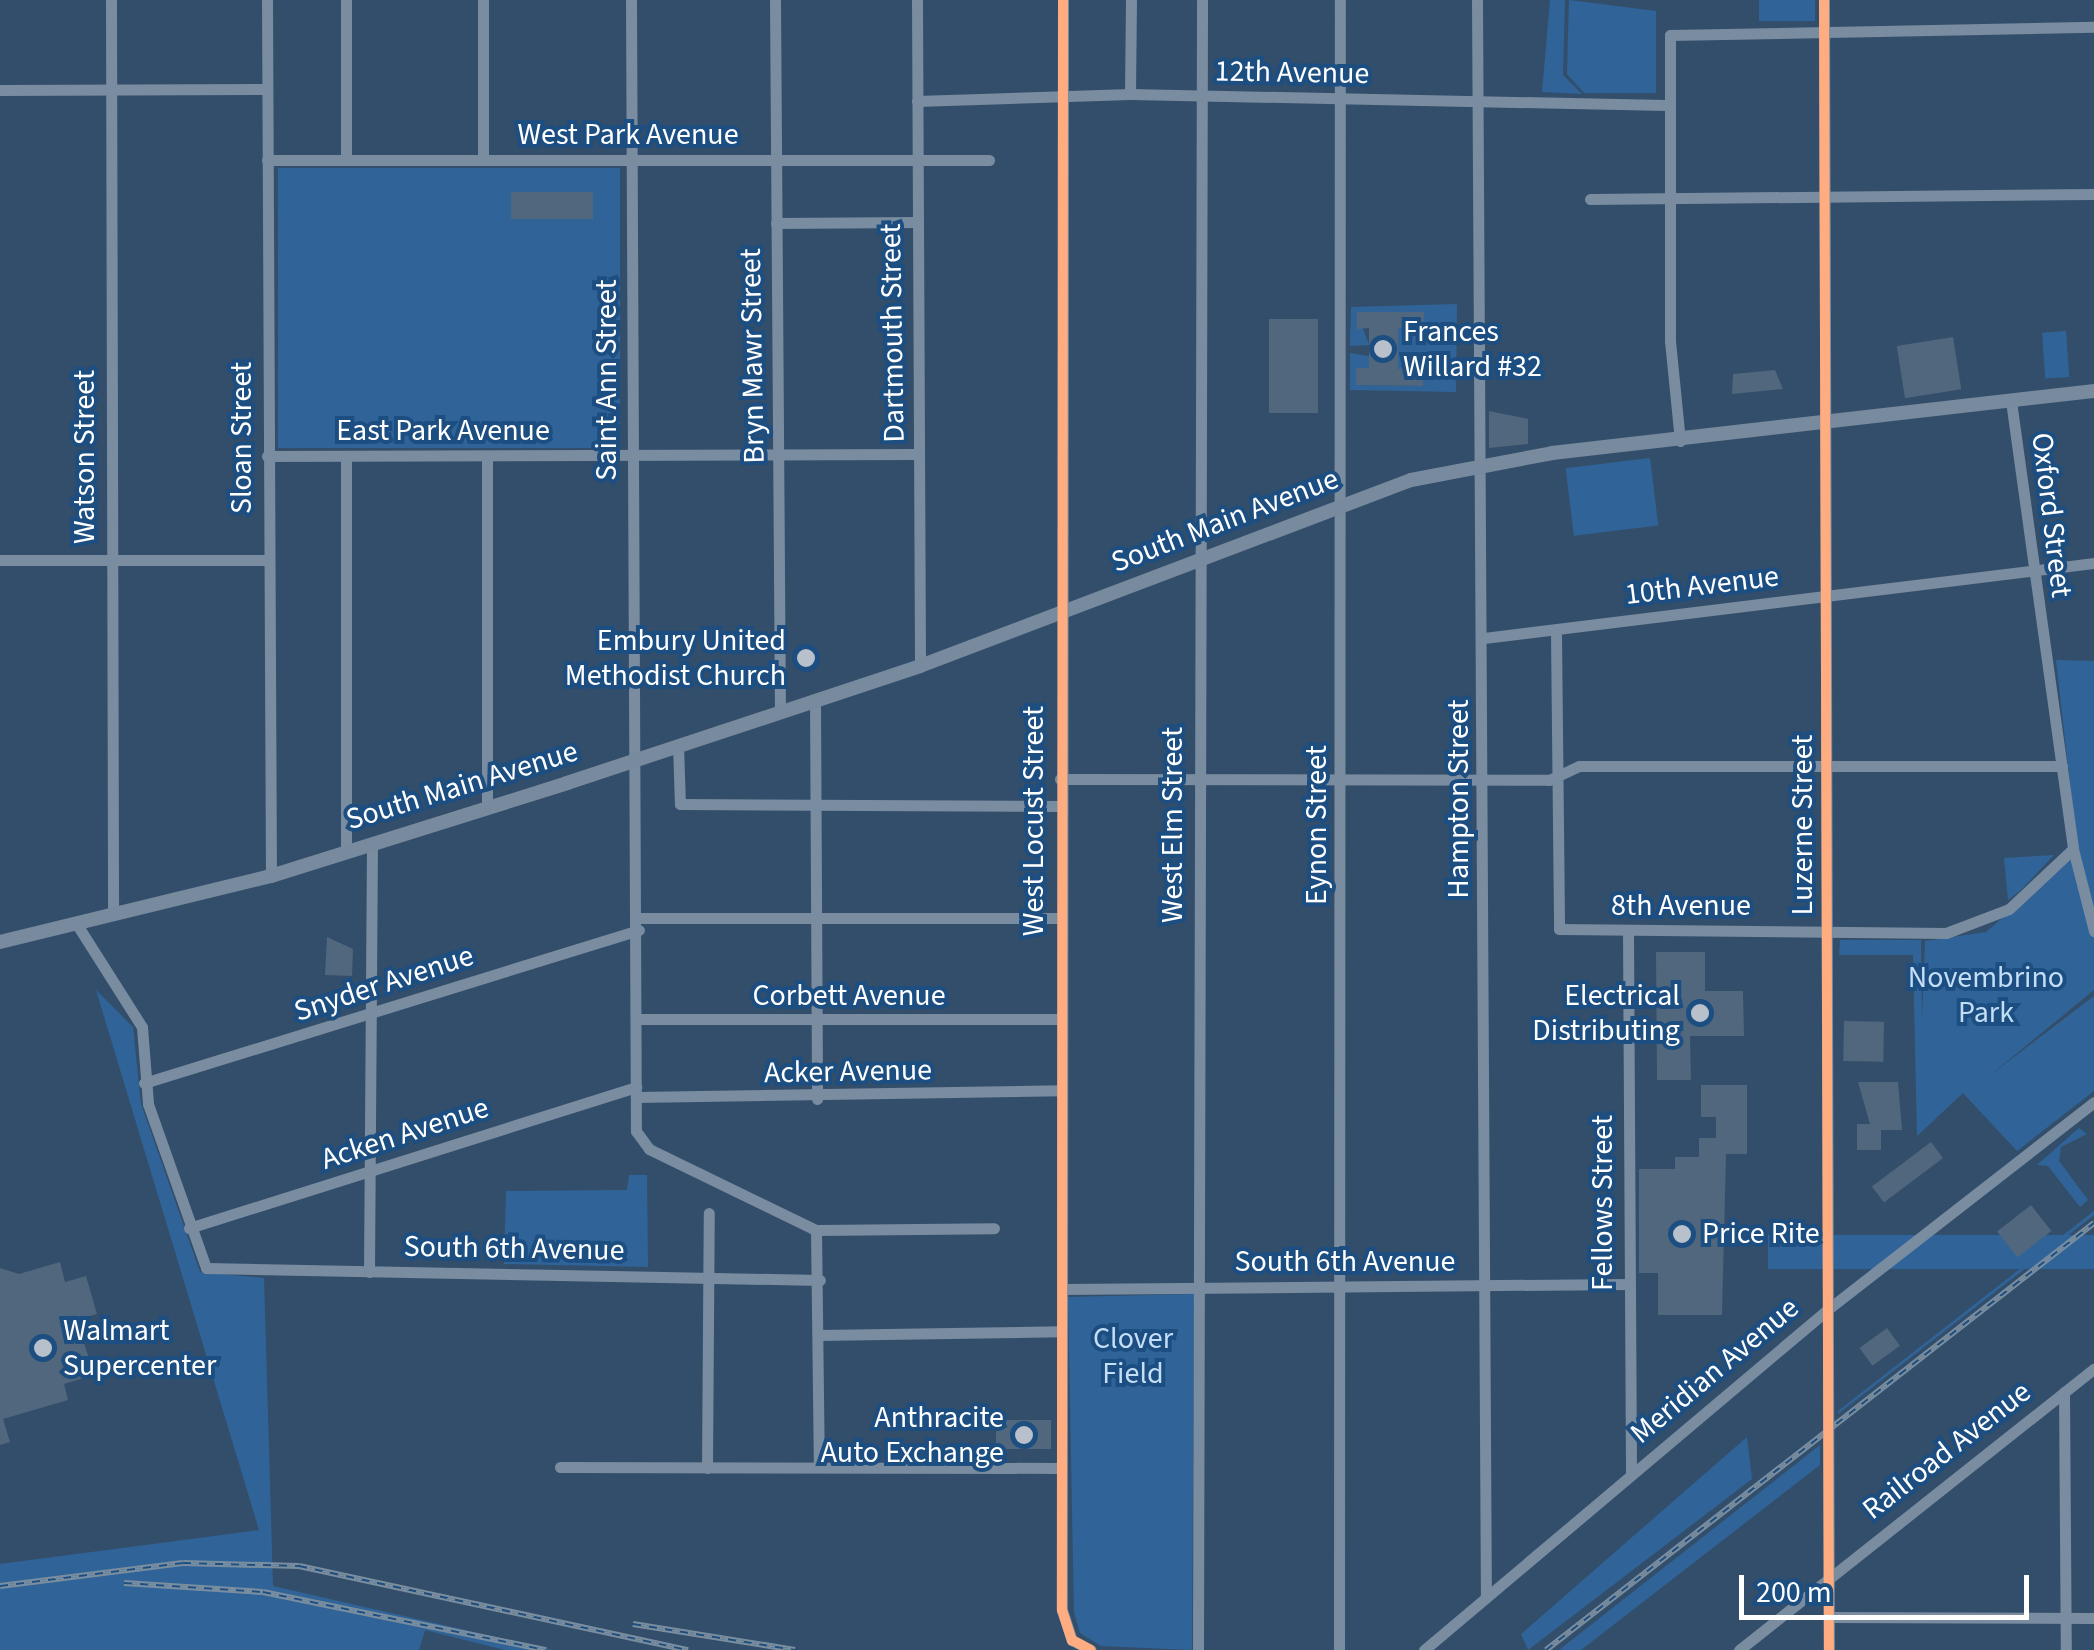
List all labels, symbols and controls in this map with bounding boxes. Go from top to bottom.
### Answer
street label: 12th Avenue [1214,54,1370,92]
street label: West Park Avenue [517,117,739,153]
street label: Dartmouth Street [873,223,913,443]
street label: Bryn Mawr Street [733,248,773,464]
street label: Saint Ann Street [589,279,625,481]
place label: Frances Willard #32 [1403,314,1542,384]
marker: Frances Willard #32 [1372,338,1394,360]
street label: Sloan Street [224,362,260,514]
street label: Watson Street [67,370,103,544]
street label: East Park Avenue [336,413,550,449]
street label: Oxford Street [2023,431,2079,599]
street label: South Main Avenue [1106,461,1344,581]
street label: 10th Avenue [1623,559,1781,613]
place label: Embury United Methodist Church [565,623,786,694]
marker: Embury United Methodist Church [795,647,817,669]
street label: Hampton Street [1441,699,1477,899]
street label: West Locust Street [1016,706,1052,936]
street label: West Elm Street [1155,727,1191,923]
street label: South Main Avenue [342,734,582,838]
street label: Luzerne Street [1785,735,1821,915]
street label: Eynon Street [1299,745,1335,905]
street label: 8th Avenue [1611,888,1751,924]
street label: Snyder Avenue [290,938,478,1030]
park label: Novembrino Park [1908,960,2064,1030]
street label: Corbett Avenue [752,978,946,1014]
place label: Electrical Distributing [1532,978,1680,1048]
marker: Electrical Distributing [1689,1002,1711,1024]
street label: Acker Avenue [764,1053,932,1091]
street label: Acken Avenue [317,1090,493,1178]
street label: Fellows Street [1585,1115,1621,1291]
place label: Price Rite [1702,1216,1820,1252]
marker: Price Rite [1671,1223,1693,1245]
street label: South 6th Avenue [403,1229,625,1269]
street label: South 6th Avenue [1235,1244,1455,1280]
street label: Meridian Avenue [1624,1290,1806,1452]
place label: Walmart Supercenter [63,1313,216,1384]
park label: Clover Field [1093,1321,1173,1392]
marker: Walmart Supercenter [32,1337,54,1359]
street label: Railroad Avenue [1856,1374,2038,1528]
place label: Anthracite Auto Exchange [821,1400,1004,1470]
marker: Anthracite Auto Exchange [1013,1424,1035,1446]
scale bar [1744,1555,2034,1617]
text: 200 m [1756,1571,1832,1614]

